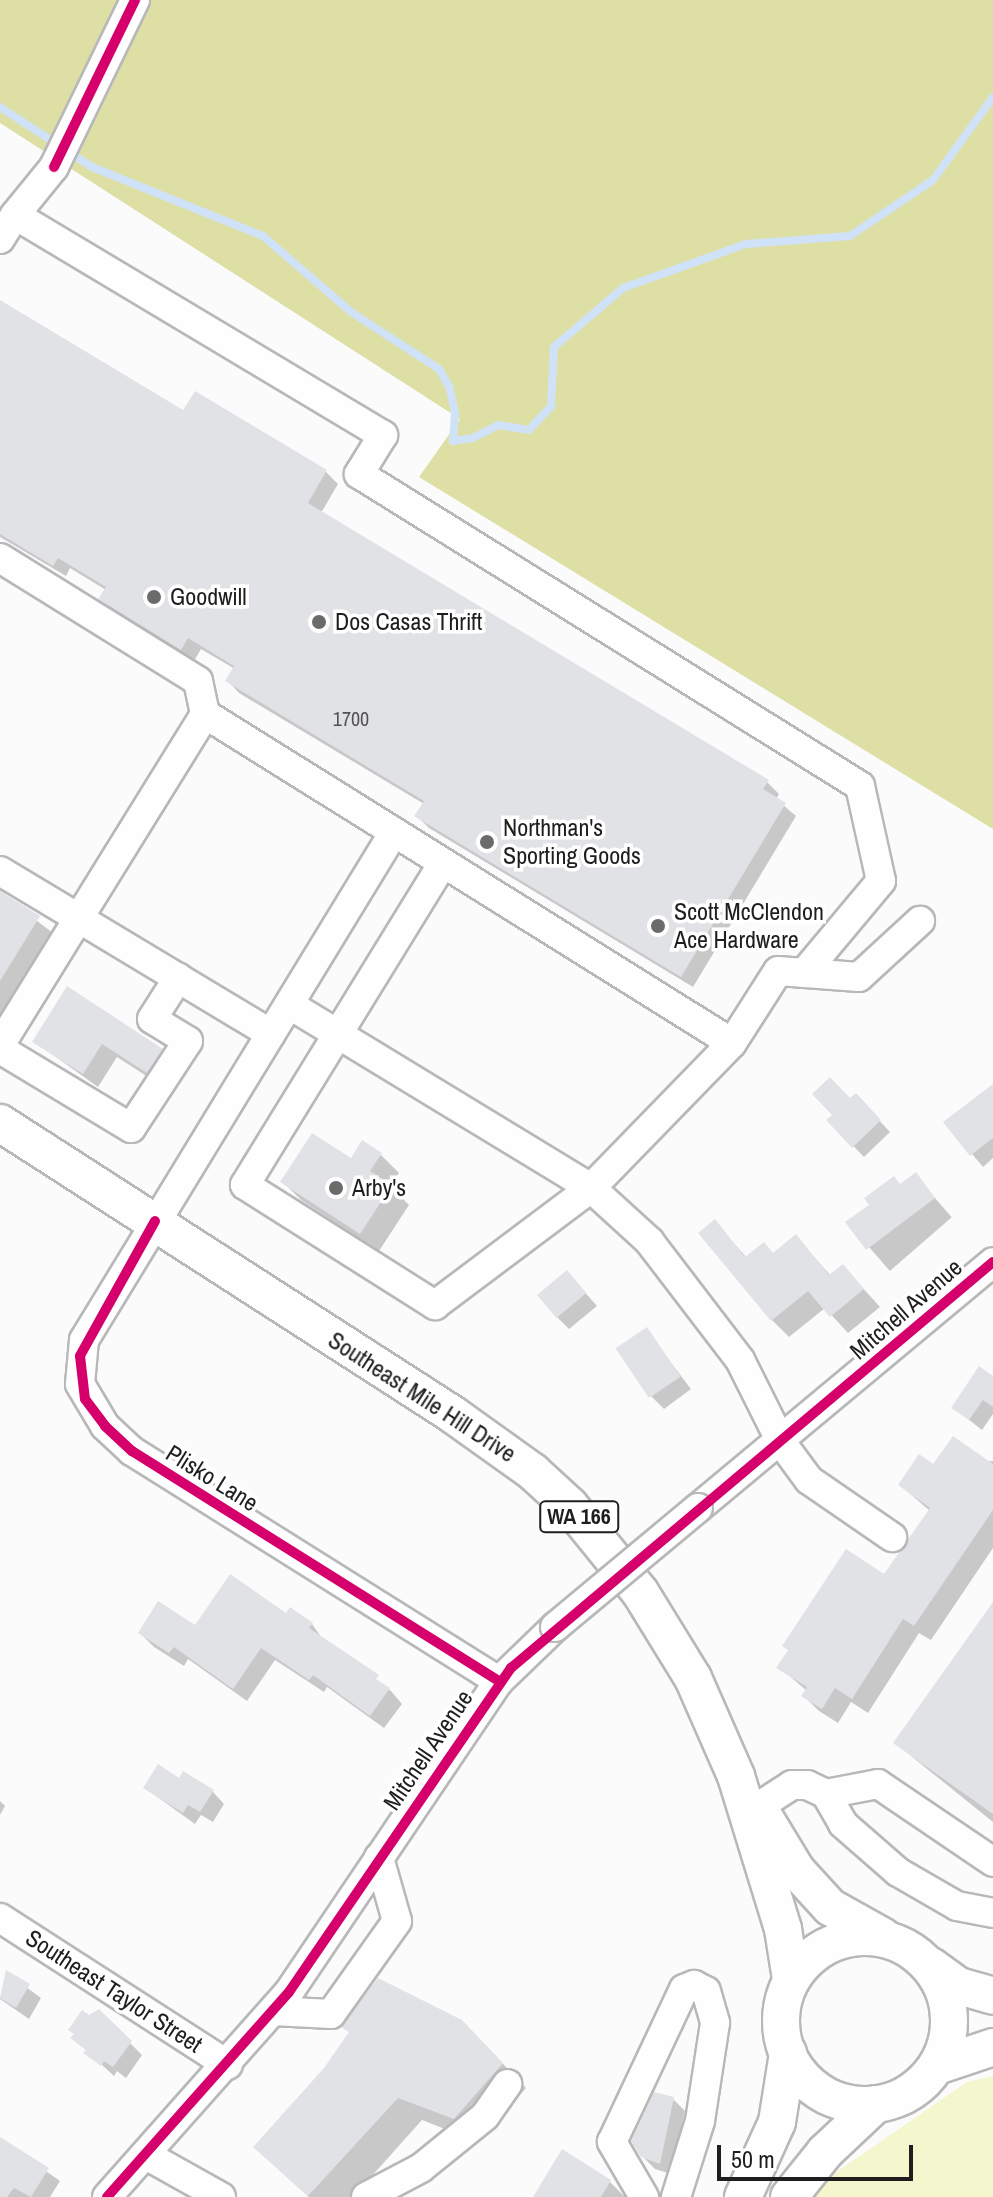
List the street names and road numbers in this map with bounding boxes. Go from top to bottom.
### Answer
street label: Mitchell Avenue [844,1252,968,1366]
street label: Southeast Mile Hill Drive [323,1326,521,1468]
street label: Plisko Lane [161,1439,263,1517]
road number: WA 166 [537,1499,621,1535]
street label: Mitchell Avenue [377,1684,479,1816]
street label: Southeast Taylor Street [20,1923,208,2059]

